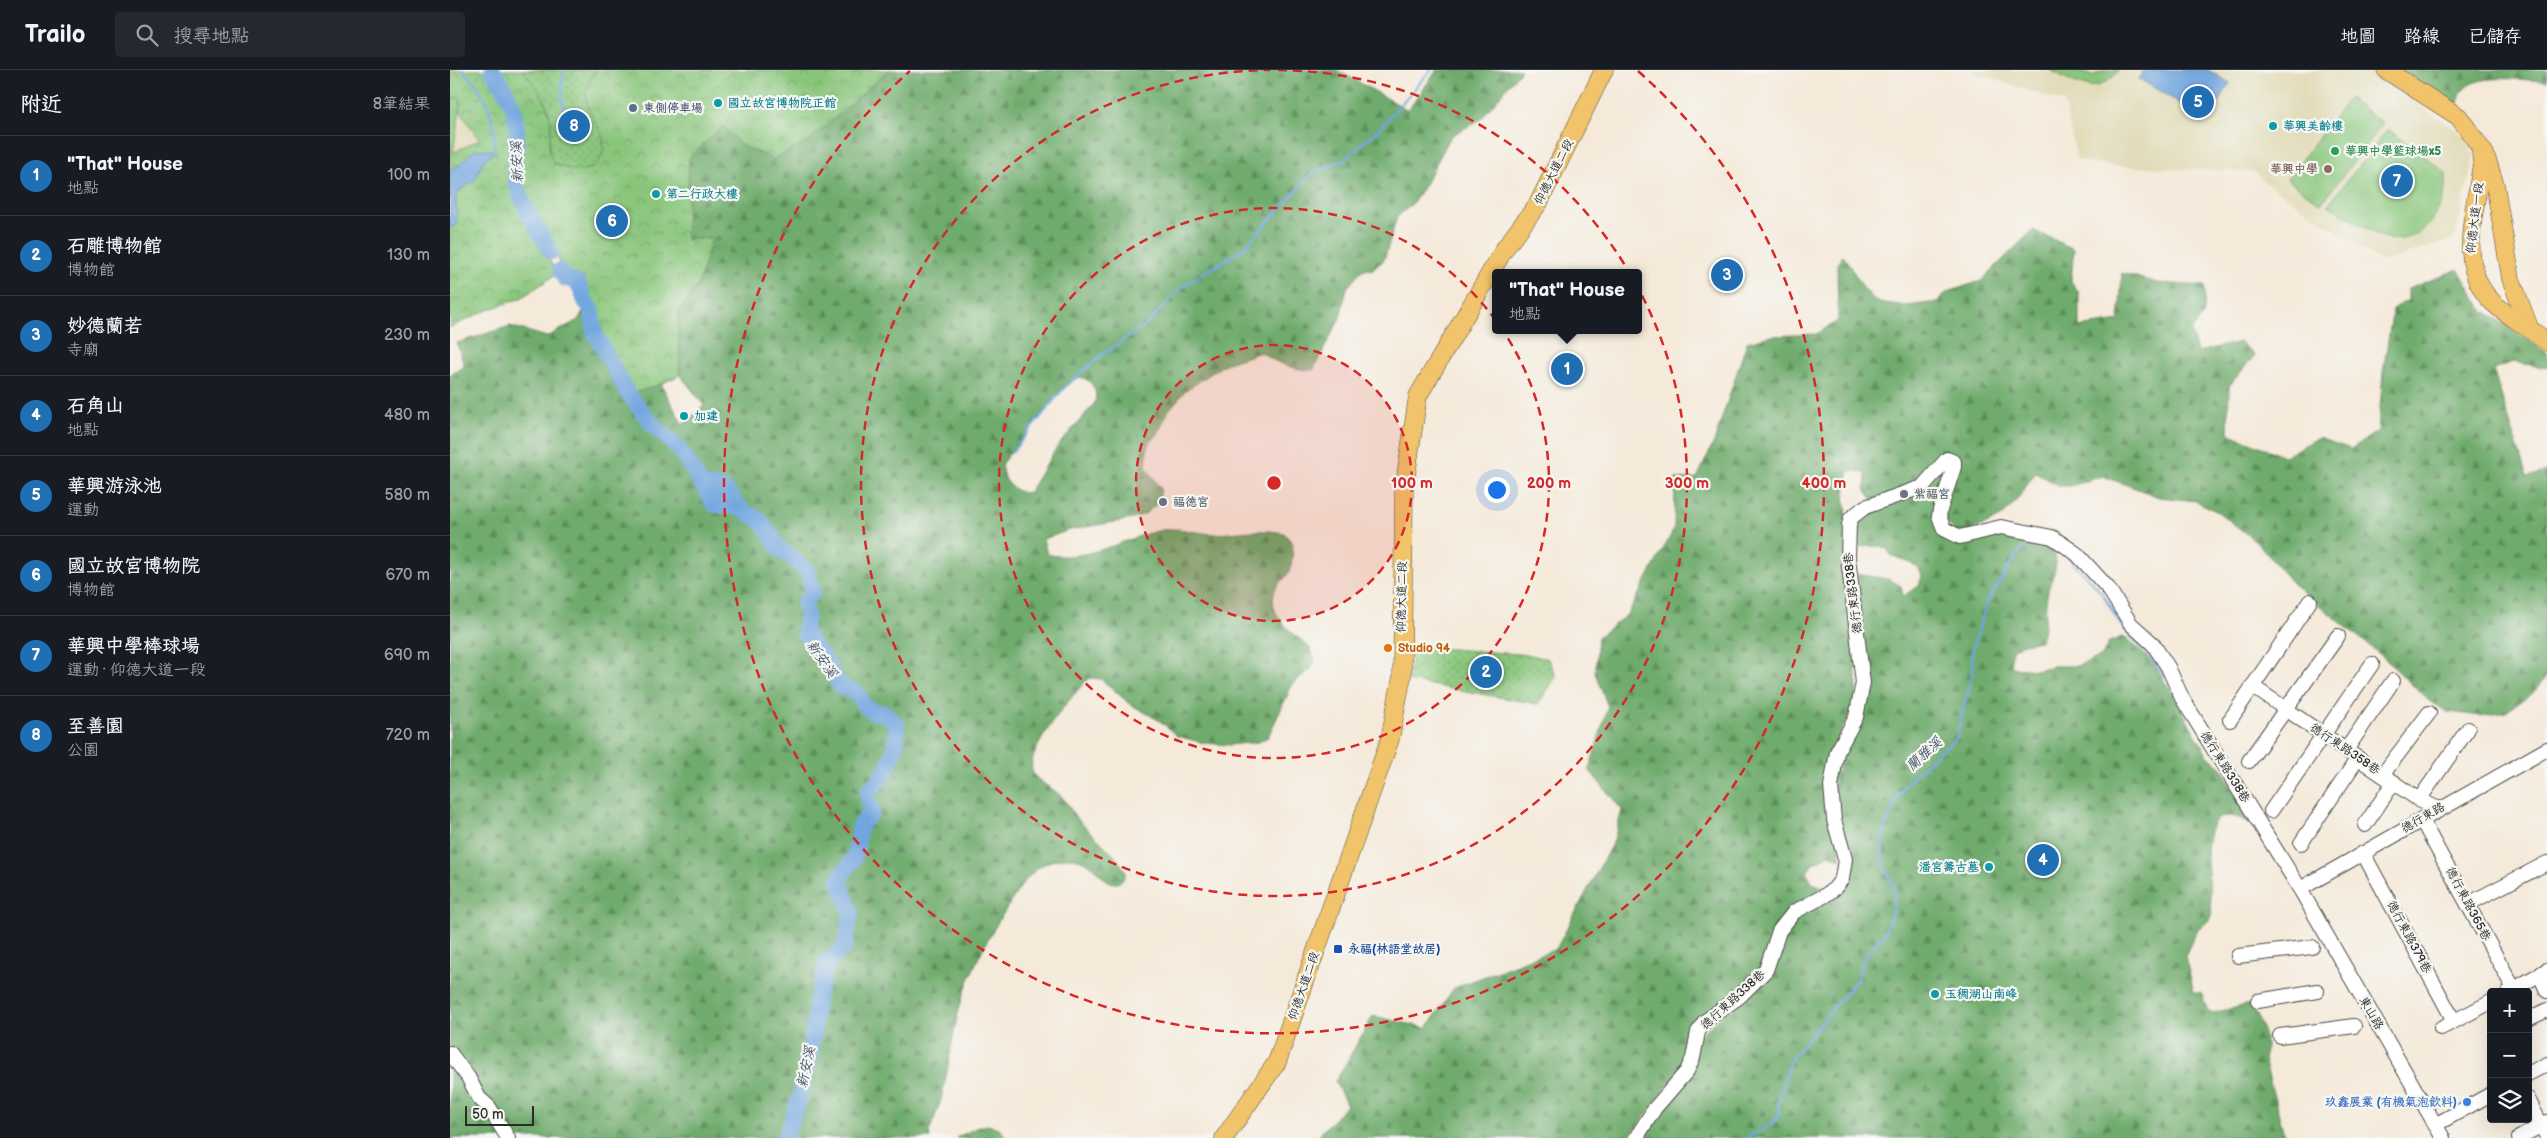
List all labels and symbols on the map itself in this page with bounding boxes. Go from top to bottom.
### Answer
pin: 5 [2182,83,2214,121]
place label: 國立故宮博物院正館 [728,96,837,111]
marker: 國立故宮博物院正館 [712,97,724,109]
place label: 東側停車場 [643,101,703,116]
marker: 東側停車場 [627,102,639,114]
pin: 8 [558,107,590,145]
place label: 華興美齡樓 [2283,119,2343,134]
marker: 華興美齡樓 [2267,120,2279,132]
street label: 仰德大道二段 [1531,137,1577,207]
water label: 新安溪 [507,140,527,183]
place label: 華興中學籃球場x5 [2345,144,2441,159]
marker: 華興中學籃球場x5 [2329,145,2341,157]
place label: 華興中學 [2270,162,2318,177]
pin: 7 [2381,162,2413,200]
marker: 華興中學 [2322,163,2334,175]
street label: 仰德大道一段 [2463,181,2487,255]
place label: 第二行政大樓 [666,187,738,202]
marker: 第二行政大樓 [650,188,662,200]
pin: 6 [596,202,628,240]
pin: 3 [1711,256,1743,294]
pin: 1 [1551,350,1583,388]
place label: 加建 [694,409,718,424]
marker: 加建 [678,410,690,422]
centre of rings [1265,474,1283,492]
text: 100 m [1391,474,1433,493]
text: 200 m [1527,474,1571,493]
text: 300 m [1665,474,1709,493]
text: 400 m [1802,474,1846,493]
your location [1484,477,1510,503]
place label: 紫福宮 [1914,487,1950,502]
marker: 紫福宮 [1898,488,1910,500]
place label: 福德宮 [1173,495,1209,510]
marker: 福德宮 [1157,496,1169,508]
street label: 德行東路338巷 [1841,552,1865,634]
street label: 仰德大道二段 [1394,561,1410,633]
water label: 新安溪 [803,637,842,682]
place label: Studio 94 [1398,641,1450,656]
marker: Studio 94 [1382,642,1394,654]
pin: 2 [1470,653,1502,691]
street label: 德行東路358巷 [2307,720,2383,778]
street label: 德行東路338巷 [2197,728,2253,806]
water label: 蘭雅溪 [1903,733,1946,774]
street label: 德行東路 [2398,800,2448,836]
pin: 4 [2027,841,2059,879]
place label: 潘宮籌古墓 [1919,860,1979,875]
marker: 潘宮籌古墓 [1983,861,1995,873]
street label: 德行東路365巷 [2442,864,2494,944]
street label: 德行東路379巷 [2384,898,2434,976]
place label: 永福(林語堂故居) [1348,942,1440,957]
marker: 永福(林語堂故居) [1332,943,1344,955]
street label: 仰德大道二段 [1285,950,1323,1022]
street label: 德行東路338巷 [1698,967,1768,1033]
place label: 玉稠湖山南峰 [1945,987,2017,1002]
marker: 玉稠湖山南峰 [1929,988,1941,1000]
street label: 東山路 [2356,994,2386,1032]
water label: 新安溪 [793,1044,819,1089]
place label: 玖鑫展業 (有機氣泡飲料) [2324,1095,2457,1110]
marker: 玖鑫展業 (有機氣泡飲料) [2461,1096,2473,1108]
scale bar [465,1103,534,1126]

